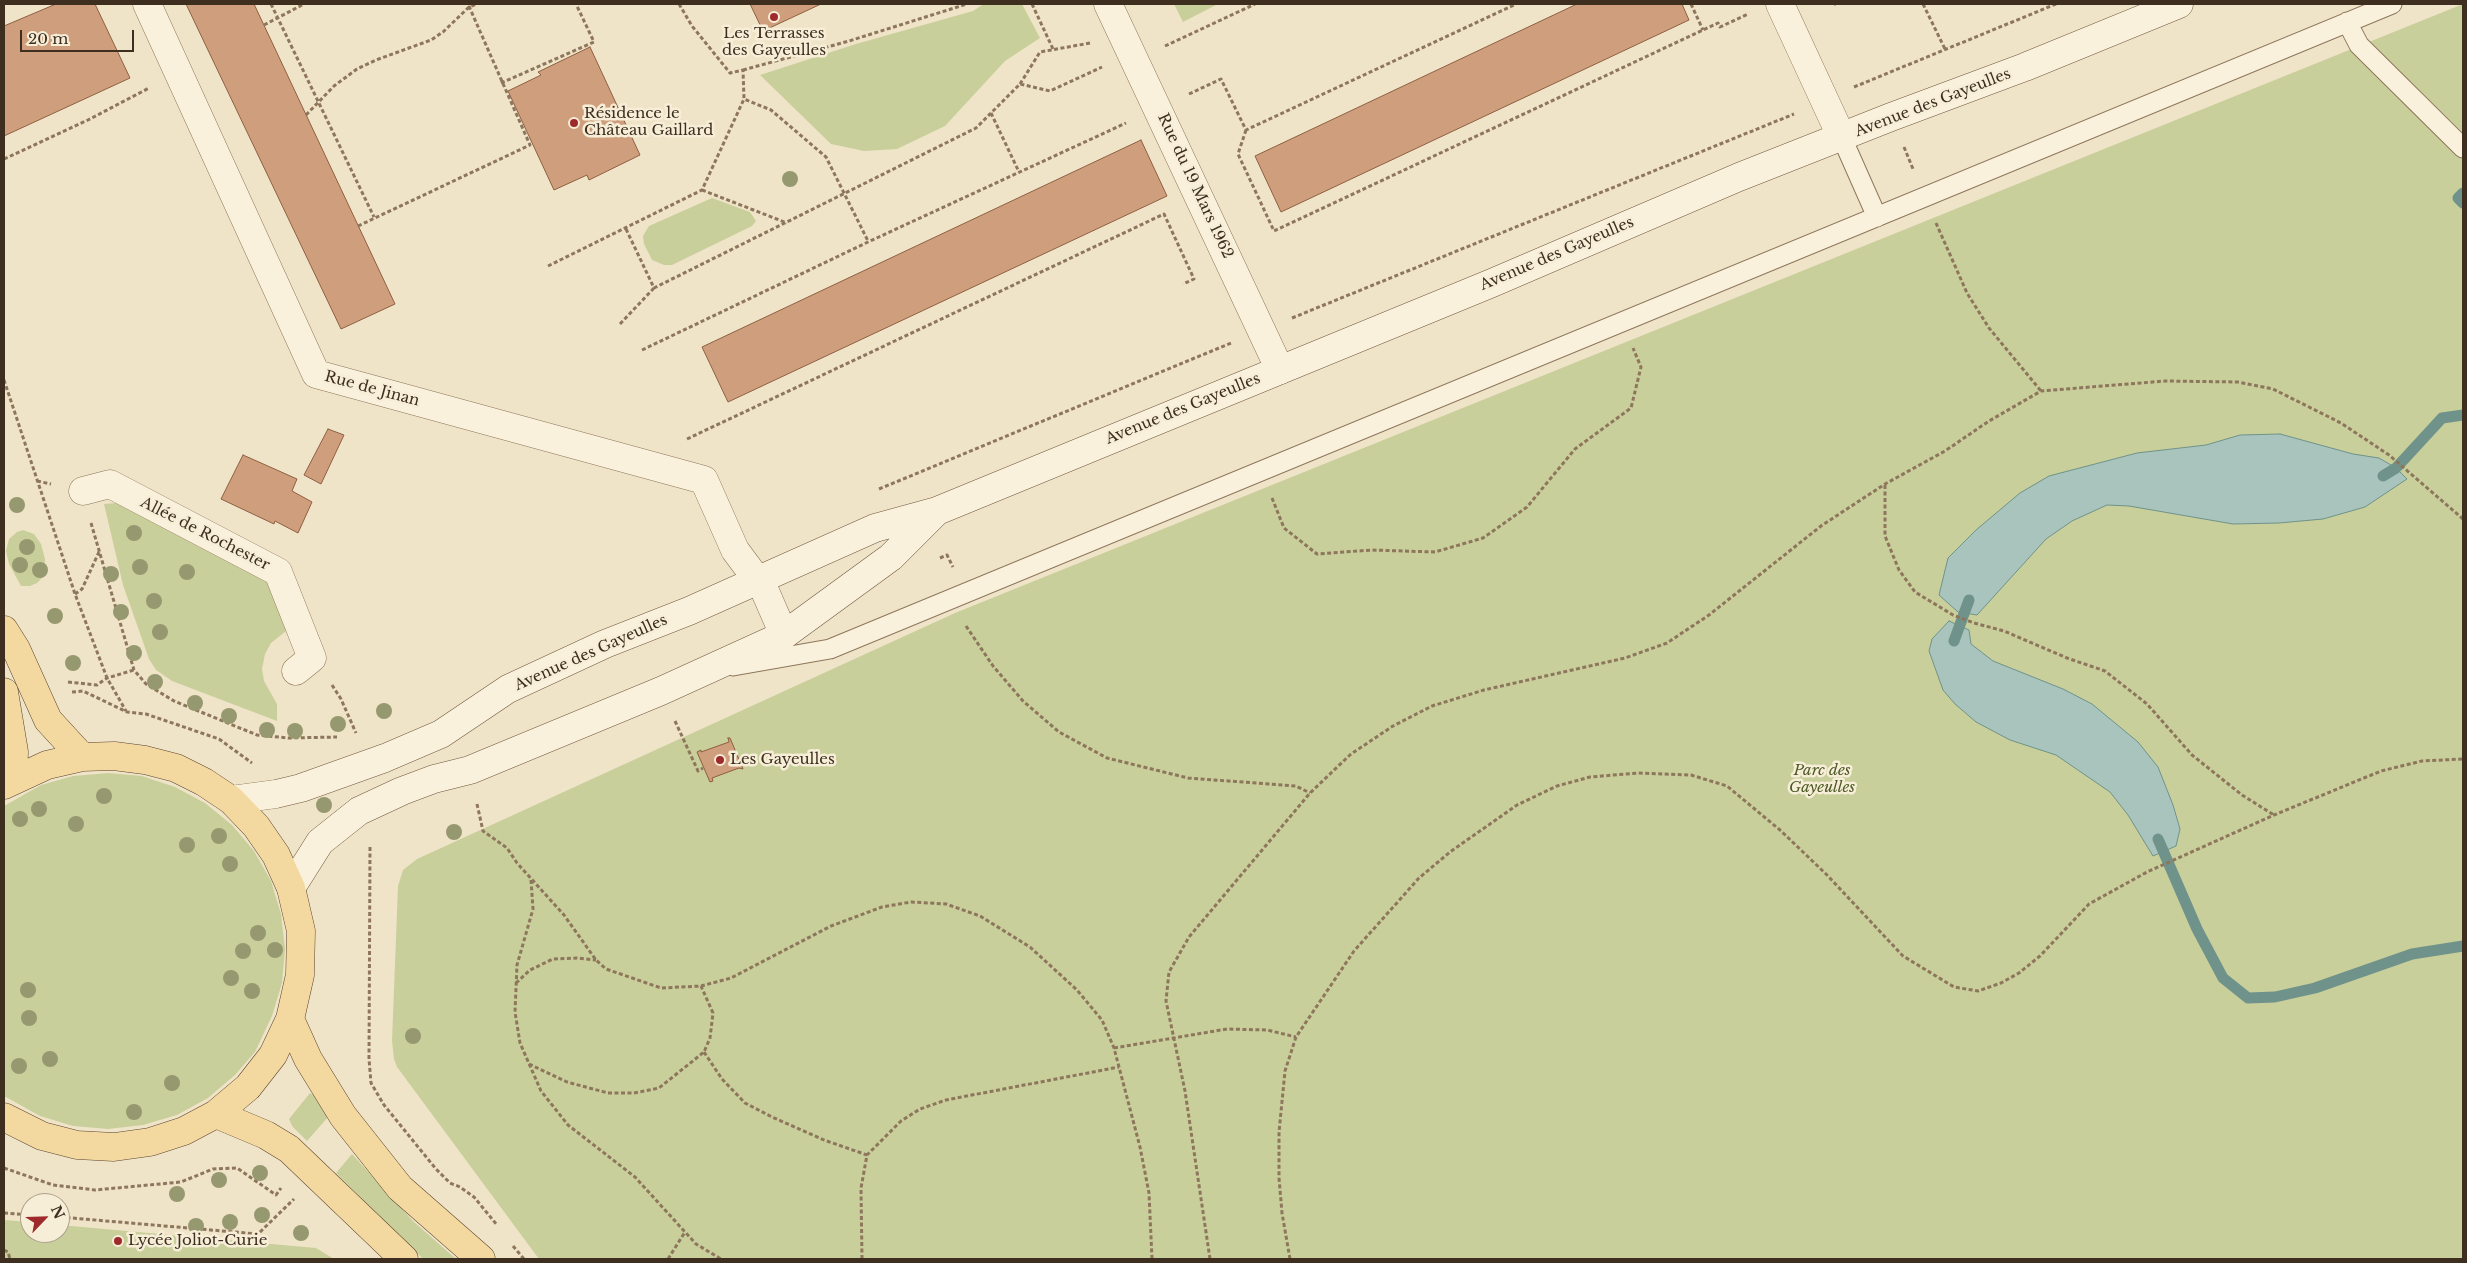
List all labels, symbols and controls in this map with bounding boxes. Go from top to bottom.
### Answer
marker: Les Terrasses des Gayeulles [768,11,780,23]
scale bar [22,20,136,52]
place label: Les Terrasses des Gayeulles [722,25,826,60]
text: 20 m [28,29,68,48]
street label: Avenue des Gayeulles [1853,65,2013,141]
place label: Résidence le Château Gaillard [584,105,713,140]
street label: Rue du 19 Mars 1962 [1153,111,1237,261]
marker: Résidence le Château Gaillard [568,117,580,129]
street label: Avenue des Gayeulles [1477,213,1637,295]
street label: Rue de Jinan [323,368,421,410]
street label: Avenue des Gayeulles [1103,370,1263,448]
street label: Allée de Rochester [137,494,273,574]
street label: Avenue des Gayeulles [512,611,670,695]
place label: Les Gayeulles [730,751,835,769]
marker: Les Gayeulles [714,754,726,766]
park label: Parc des Gayeulles [1789,762,1855,797]
north arrow [20,1193,70,1243]
text: N [47,1203,69,1222]
place label: Lycée Joliot-Curie [128,1232,267,1250]
marker: Lycée Joliot-Curie [112,1235,124,1247]

